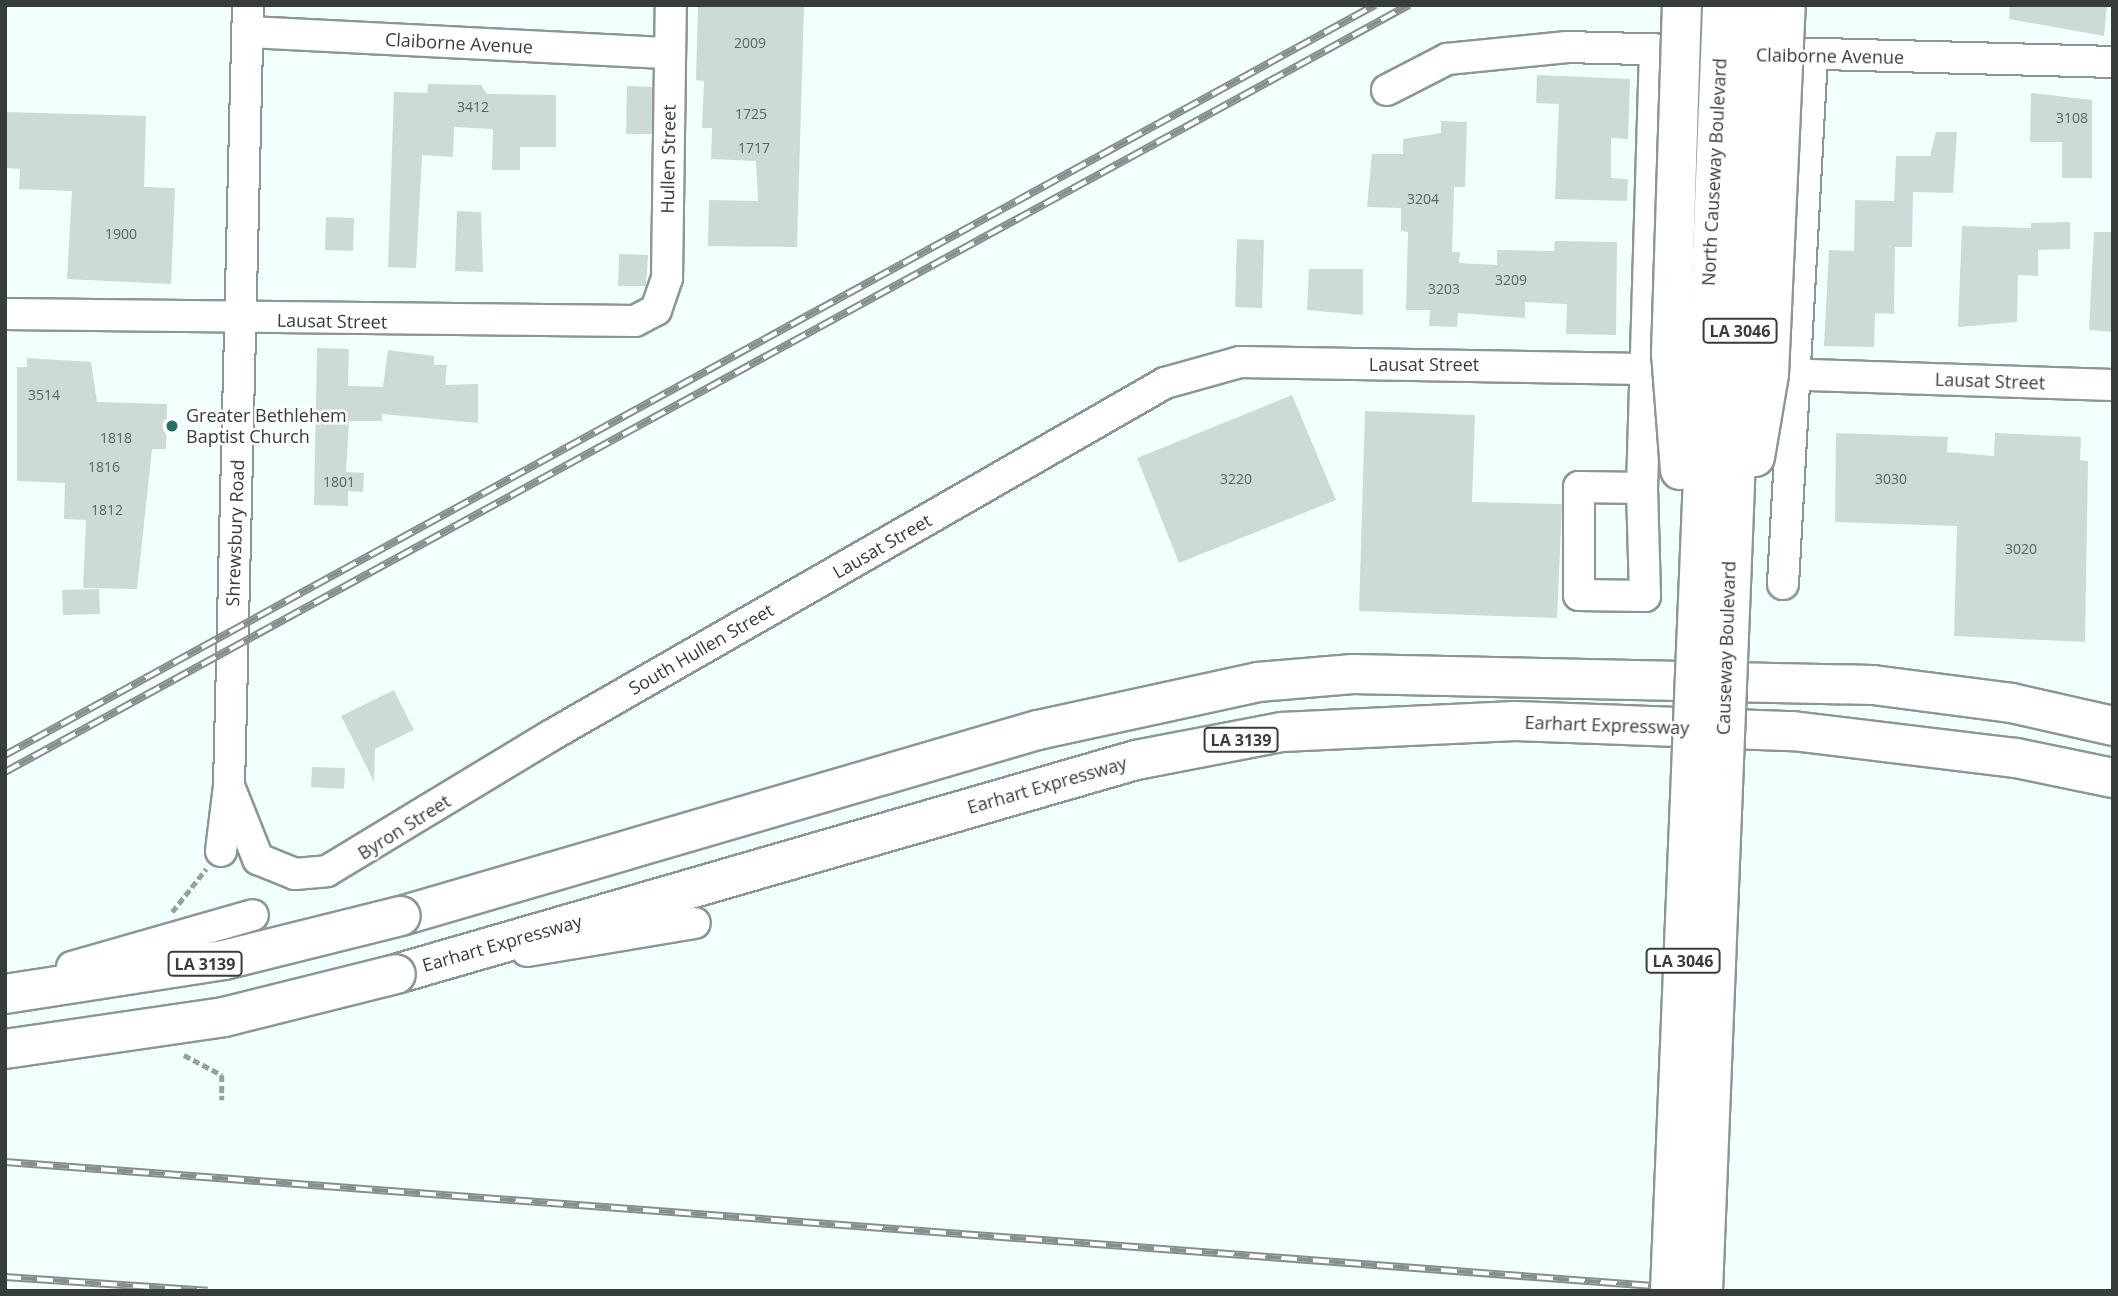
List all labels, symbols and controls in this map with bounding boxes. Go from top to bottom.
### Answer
street label: Claiborne Avenue [384,28,534,58]
house number: 2009 [734,35,766,51]
street label: Claiborne Avenue [1756,44,1904,68]
street label: North Causeway Boulevard [1697,58,1731,286]
house number: 3412 [457,99,489,115]
street label: Hullen Street [656,104,680,214]
house number: 1725 [735,106,767,122]
house number: 3108 [2056,110,2088,126]
house number: 1717 [738,140,770,156]
house number: 3204 [1407,191,1439,207]
house number: 1900 [105,226,137,242]
house number: 3209 [1495,272,1527,288]
house number: 3203 [1428,281,1460,297]
street label: Lausat Street [277,309,387,333]
road number: LA 3046 [1702,318,1778,344]
street label: Lausat Street [1369,353,1479,375]
street label: Lausat Street [1934,368,2046,394]
house number: 3514 [28,387,60,403]
place label: Greater Bethlehem Baptist Church [186,405,347,448]
marker: Greater Bethlehem Baptist Church [164,418,180,434]
house number: 1818 [100,430,132,446]
house number: 1816 [88,459,120,475]
street label: Shrewsbury Road [222,459,248,607]
house number: 3220 [1220,471,1252,487]
house number: 3030 [1875,471,1907,487]
house number: 1801 [323,474,355,490]
house number: 1812 [91,502,123,518]
street label: Lausat Street [829,509,935,583]
house number: 3020 [2005,541,2037,557]
street label: Causeway Boulevard [1712,561,1740,735]
street label: South Hullen Street [625,599,777,699]
street label: Earhart Expressway [1524,711,1690,739]
road number: LA 3139 [1202,727,1280,752]
street label: Earhart Expressway [965,752,1129,818]
street label: Byron Street [354,790,454,864]
street label: Earhart Expressway [420,910,584,976]
road number: LA 3046 [1644,948,1722,973]
road number: LA 3139 [166,952,244,976]

